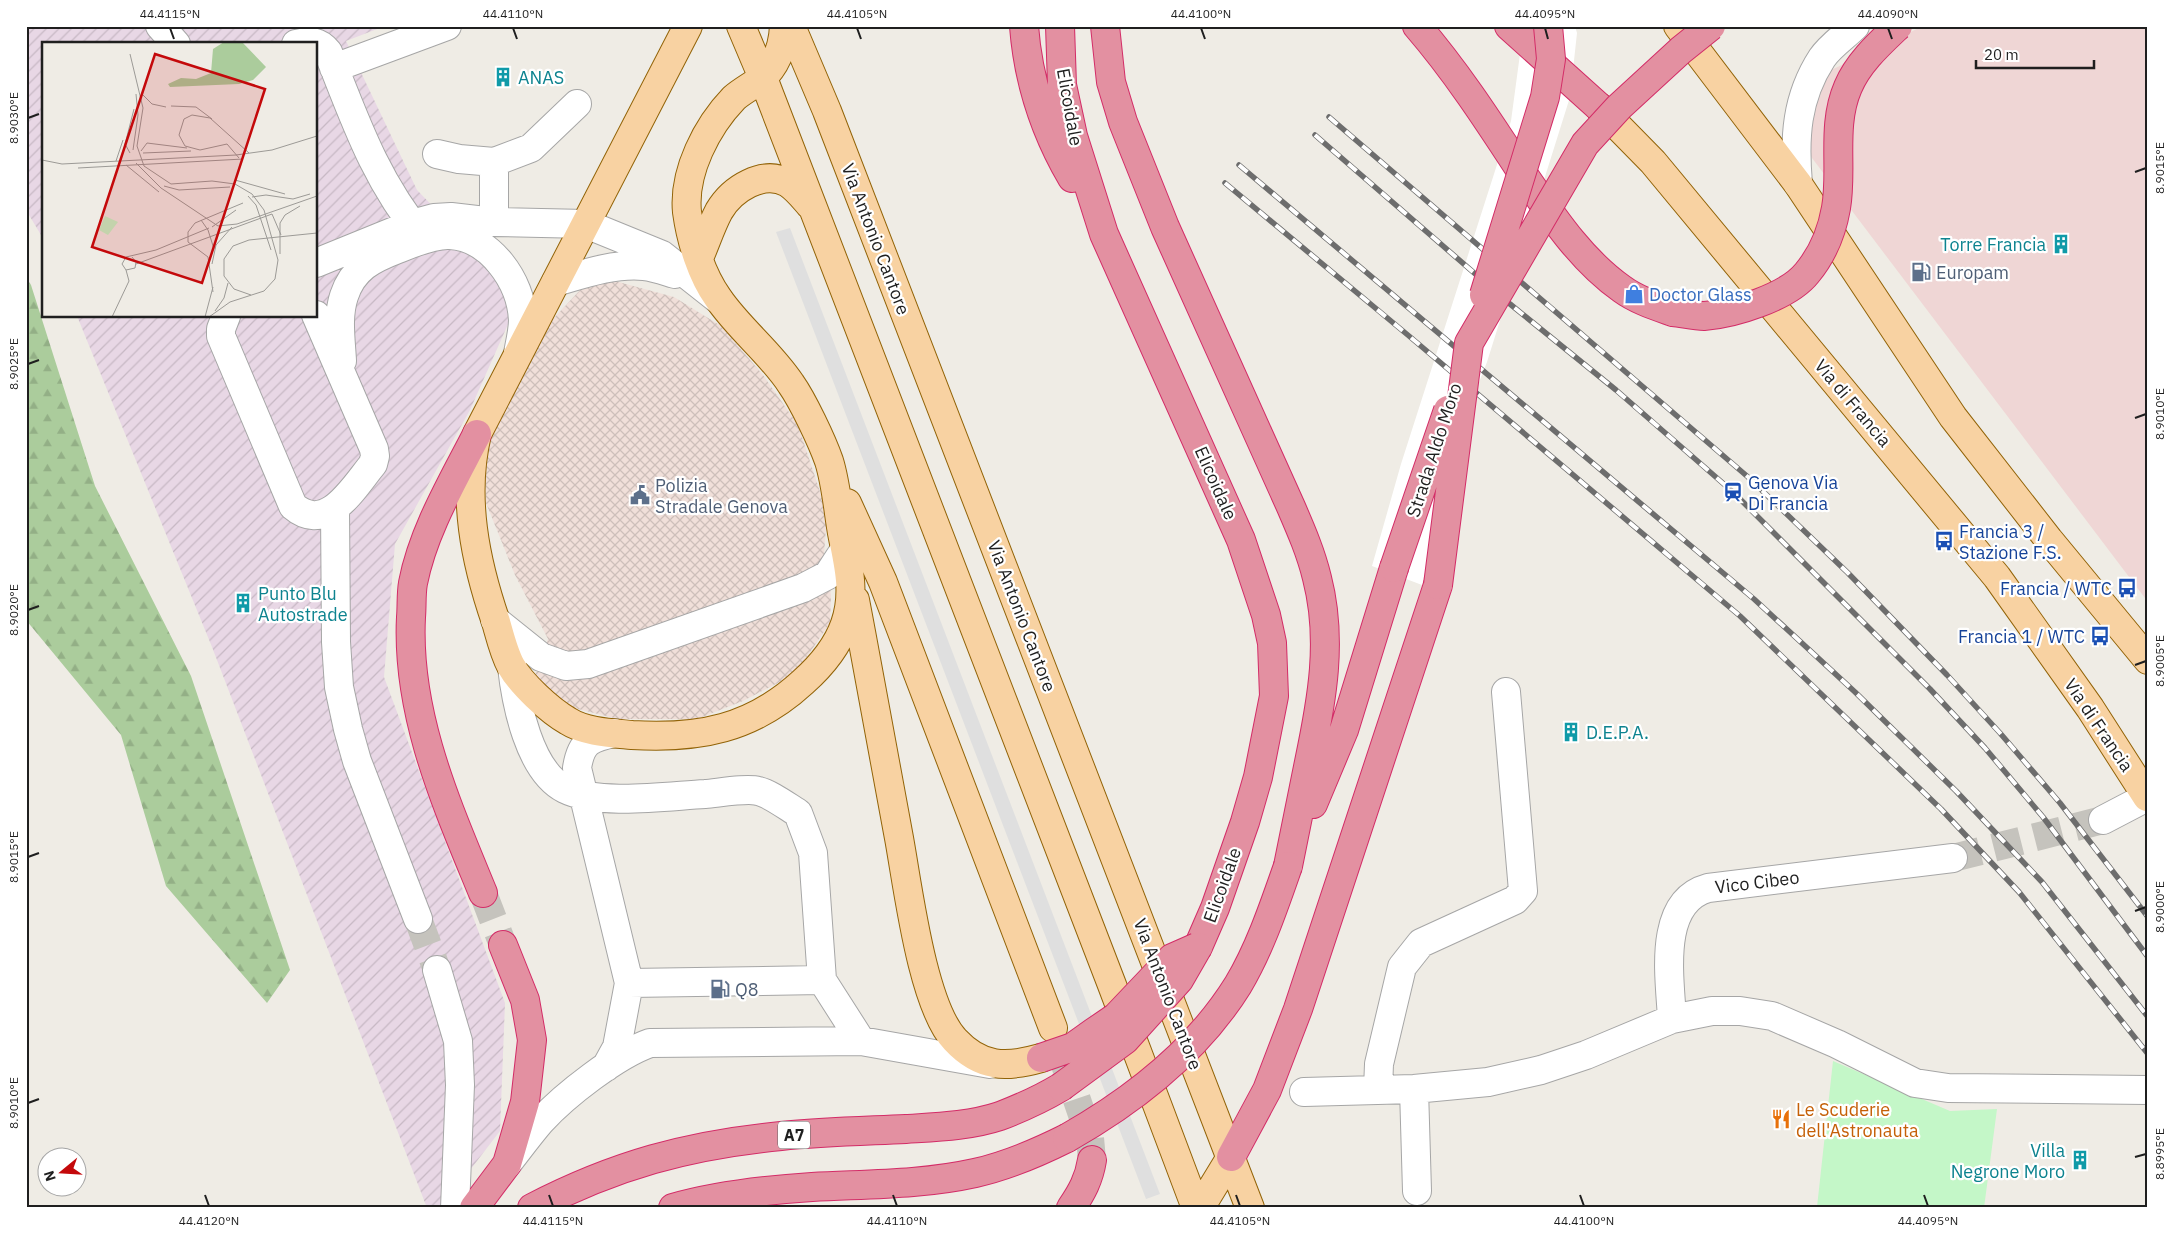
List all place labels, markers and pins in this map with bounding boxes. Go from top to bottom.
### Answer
building icon: ANAS [492,66,514,88]
place label: ANAS [518,66,564,89]
place label: Torre Francia [1940,233,2046,256]
building icon: Torre Francia [2050,233,2072,255]
fuel station icon: Europam [1910,261,1932,283]
place label: Europam [1936,261,2009,284]
shop icon: Doctor Glass [1623,283,1645,305]
place label: Doctor Glass [1649,283,1752,306]
place label: Genova Via Di Francia [1748,471,1839,515]
place label: Polizia Stradale Genova [655,474,788,518]
station icon: Genova Via Di Francia [1722,481,1744,503]
public building icon: Polizia Stradale Genova [629,484,651,506]
place label: Francia 3 / Stazione F.S. [1959,520,2062,564]
bus stop icon: Francia 3 / Stazione F.S. [1933,530,1955,552]
place label: Francia / WTC [2000,577,2112,600]
bus stop icon: Francia / WTC [2116,577,2138,599]
place label: Punto Blu Autostrade [258,582,348,626]
building icon: Punto Blu Autostrade [232,592,254,614]
place label: Francia 1 / WTC [1958,625,2085,648]
bus stop icon: Francia 1 / WTC [2089,625,2111,647]
building icon: D.E.P.A. [1560,721,1582,743]
place label: D.E.P.A. [1586,721,1649,744]
fuel station icon: Q8 [709,978,731,1000]
place label: Q8 [735,978,759,1001]
place label: Le Scuderie dell'Astronauta [1796,1098,1919,1142]
restaurant icon: Le Scuderie dell'Astronauta [1770,1108,1792,1130]
place label: Villa Negrone Moro [1951,1139,2065,1183]
building icon: Villa Negrone Moro [2069,1149,2091,1171]

